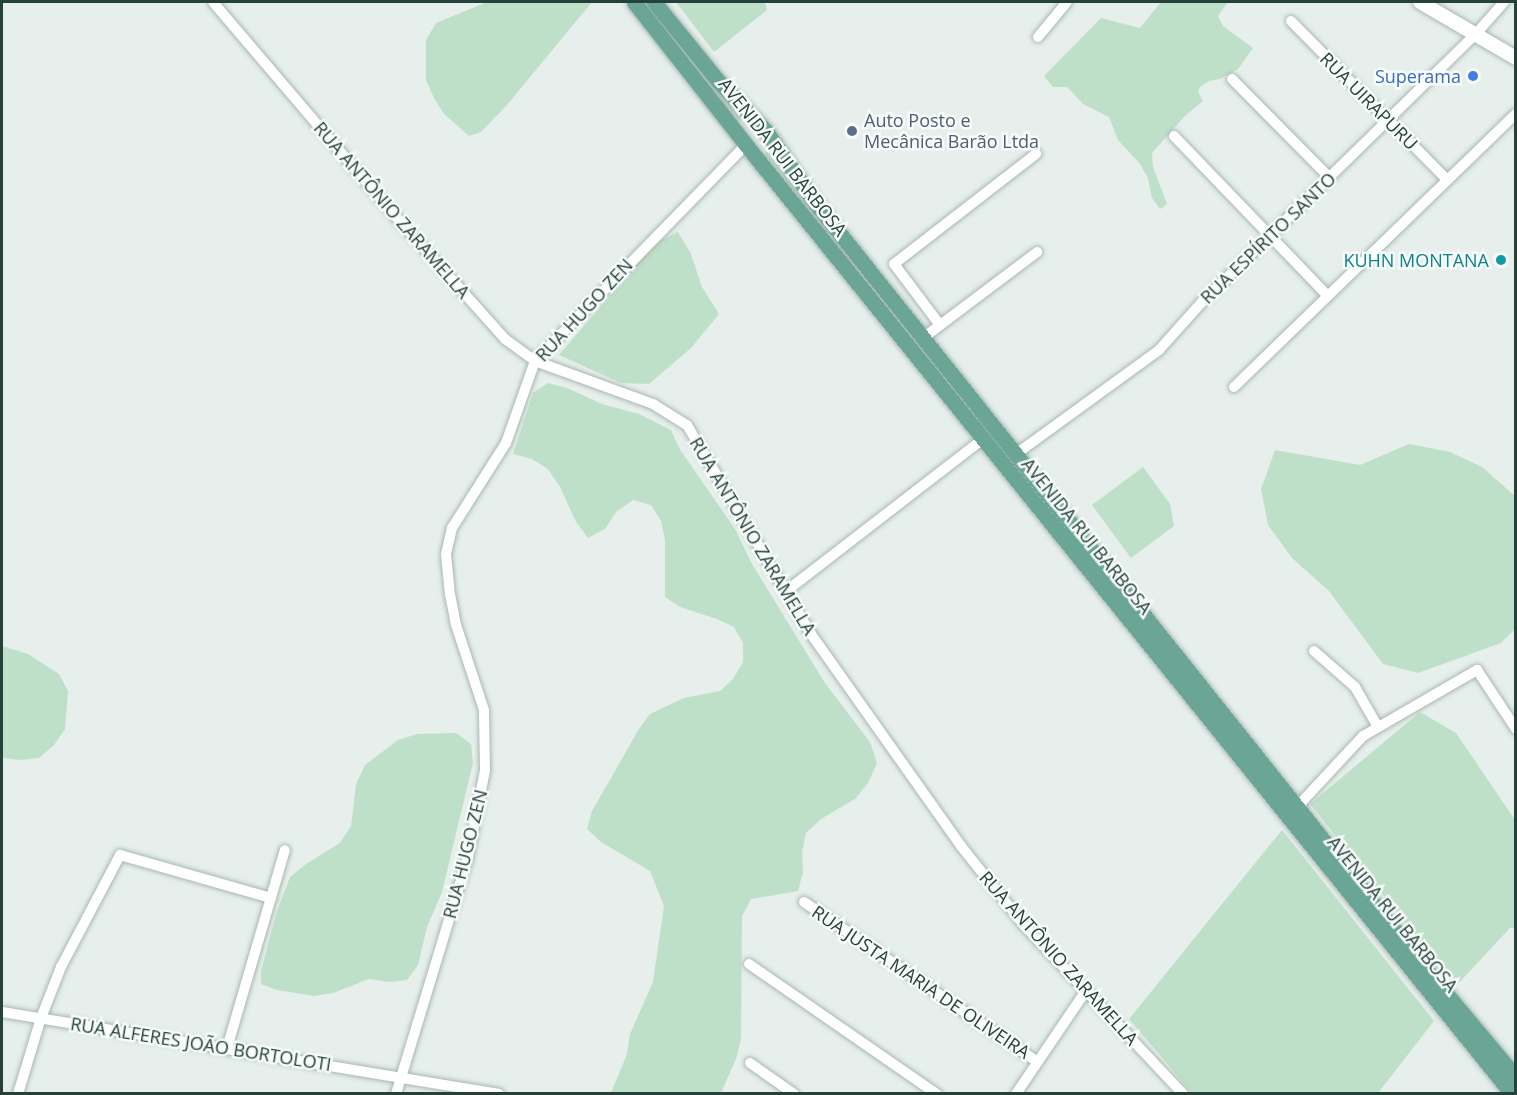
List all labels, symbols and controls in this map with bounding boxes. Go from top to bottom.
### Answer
street label: RUA UIRAPURU [1316,48,1422,154]
place label: Superama [1375,65,1461,87]
marker: Superama [1466,69,1480,83]
street label: AVENIDA RUI BARBOSA [715,74,851,240]
place label: Auto Posto e Mecânica Barão Ltda [864,110,1039,152]
street label: RUA ANTÔNIO ZARAMELLA [309,117,475,303]
marker: Auto Posto e Mecânica Barão Ltda [845,124,859,138]
street label: RUA ESPÍRITO SANTO [1196,168,1340,308]
place label: KUHN MONTANA [1343,249,1489,271]
marker: KUHN MONTANA [1494,253,1508,267]
street label: RUA HUGO ZEN [531,254,637,366]
street label: RUA ANTÔNIO ZARAMELLA [685,433,821,639]
street label: AVENIDA RUI BARBOSA [1017,454,1157,618]
street label: RUA HUGO ZEN [439,787,491,921]
street label: AVENIDA RUI BARBOSA [1323,832,1463,996]
street label: RUA ANTÔNIO ZARAMELLA [975,866,1143,1050]
street label: RUA JUSTA MARIA DE OLIVEIRA [808,901,1034,1063]
street label: RUA ALFERES JOÃO BORTOLOTI [69,1013,333,1075]

